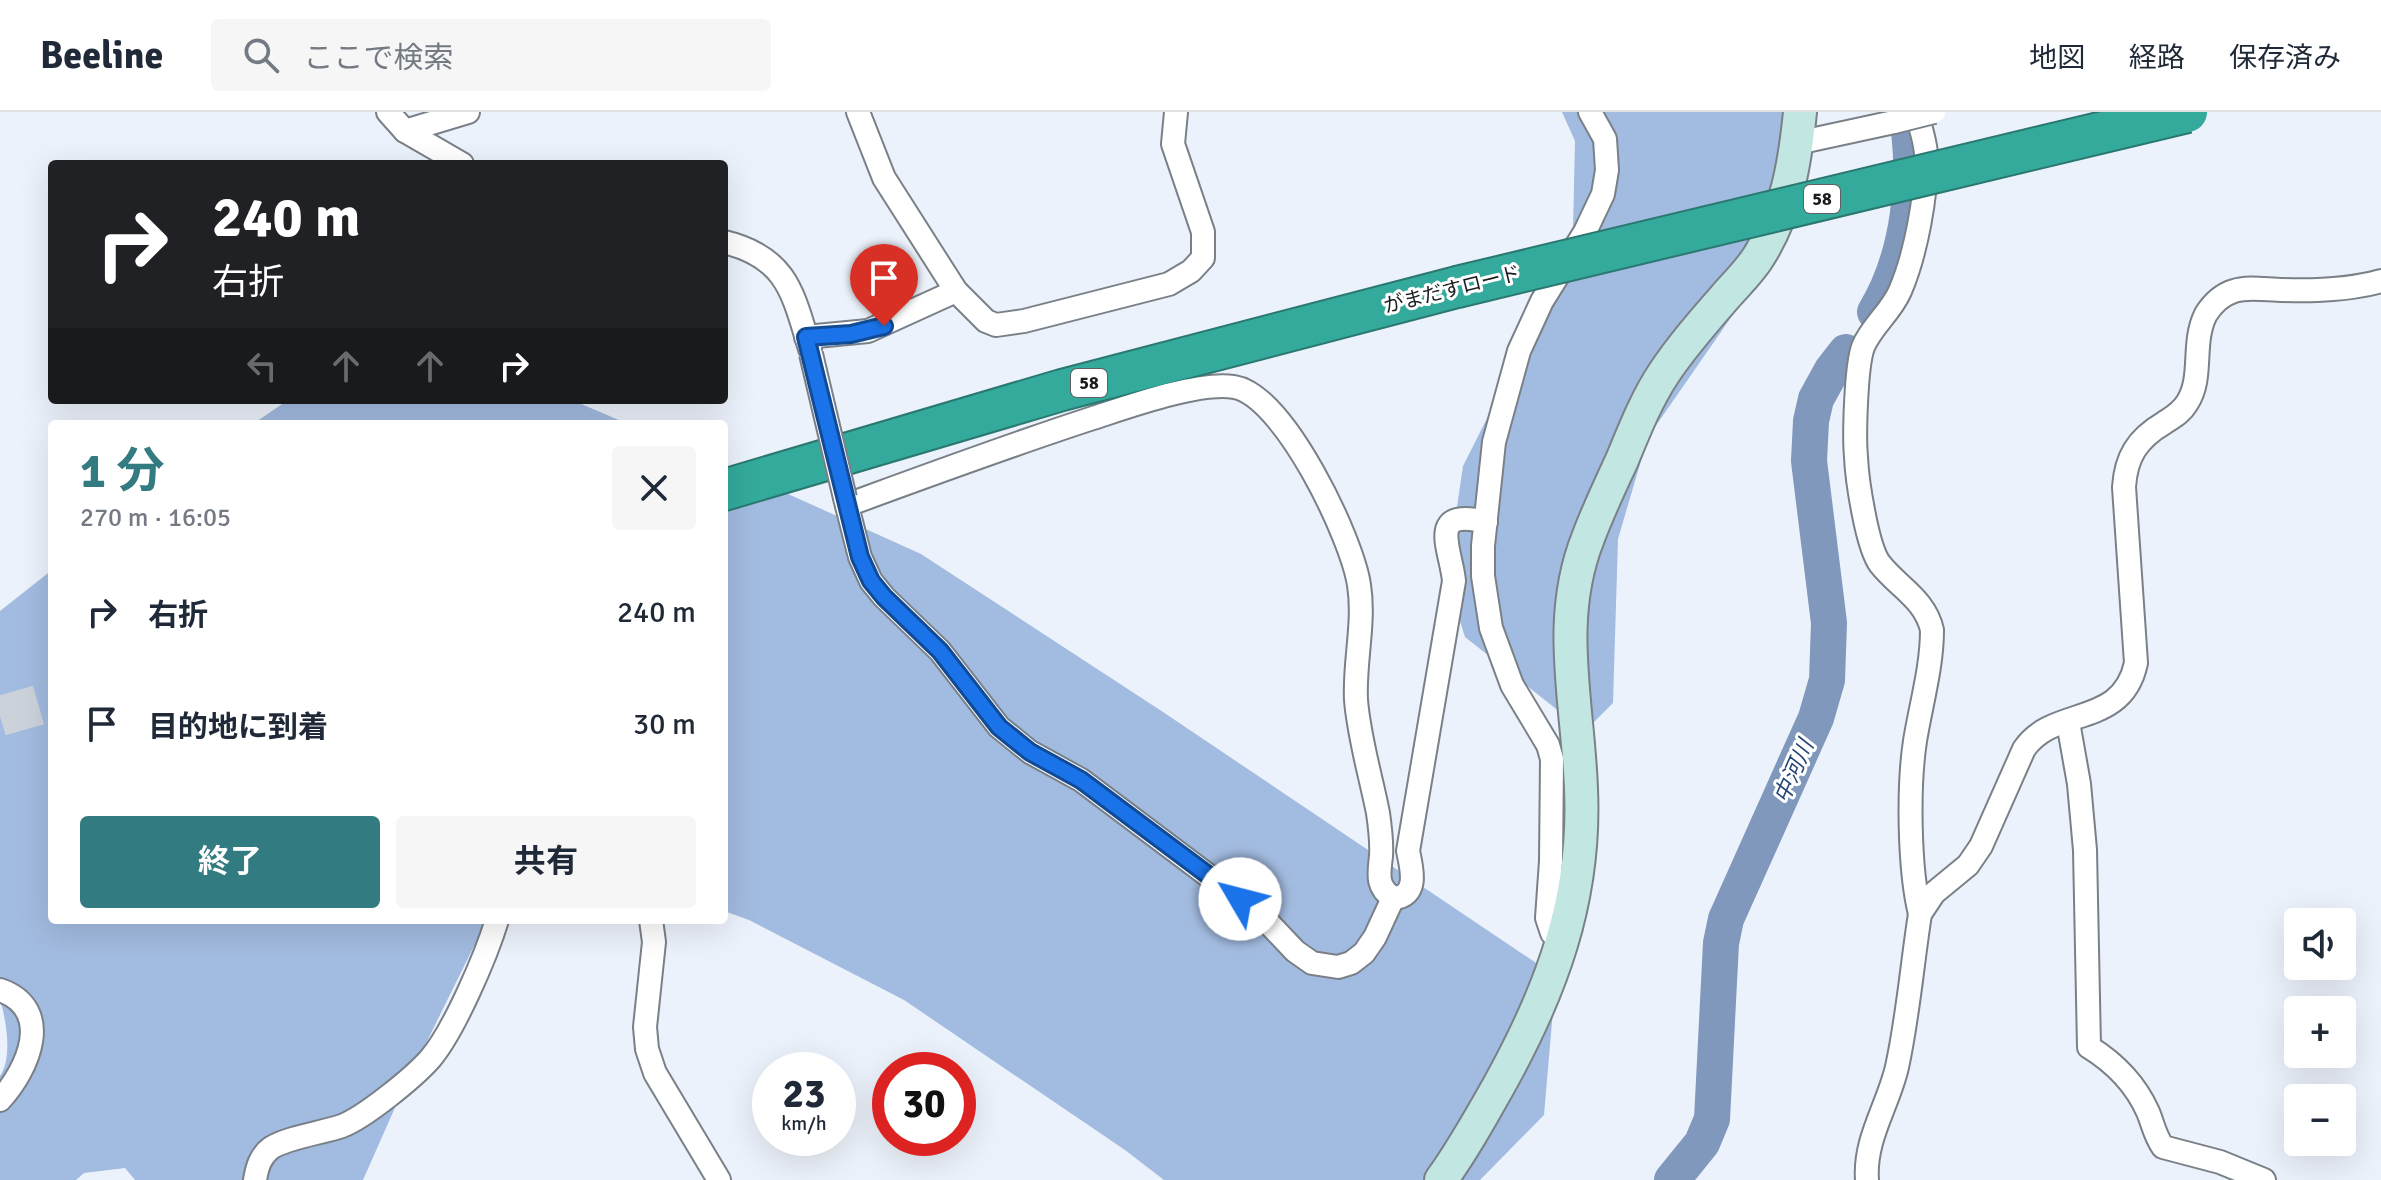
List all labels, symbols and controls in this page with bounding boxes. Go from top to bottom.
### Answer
search box [211,19,771,91]
text: Beeline [40,32,163,79]
icon: search [239,33,283,77]
text: ここで検索 [303,40,453,77]
text: 地図 [2029,41,2085,75]
text: 経路 [2129,41,2185,75]
text: 保存済み [2229,41,2341,75]
text: 240 m [212,183,360,252]
road number: 58 [1804,185,1840,213]
icon: right [80,192,184,296]
pin [850,244,918,326]
icon: arrive [862,256,906,300]
text: 右折 [212,260,284,305]
street label: がまだすロード [1381,260,1523,319]
icon: left [240,344,284,388]
icon: ahead [324,344,368,388]
icon: ahead [408,344,452,388]
icon: right [492,344,536,388]
road number: 58 [1071,369,1107,397]
text: 1 分 [80,442,164,501]
button: close [612,446,696,530]
text: 270 m · 16:05 [80,502,231,534]
icon: right [80,590,124,634]
text: 240 m [617,594,696,631]
text: 右折 [148,597,208,634]
icon: arrive [80,702,124,746]
text: 30 m [633,706,696,743]
text: 目的地に到着 [148,709,328,746]
water label: 中河川 [1768,734,1820,807]
button: 終了 [80,816,380,908]
button: 共有 [396,816,696,908]
position arrow [1198,857,1282,941]
map controls [2284,908,2356,1156]
button: sound [2284,908,2356,980]
button: + [2284,996,2356,1068]
speed limit sign: 30 [872,1052,976,1156]
text: 23 [782,1069,826,1119]
button: − [2284,1084,2356,1156]
text: km/h [781,1111,827,1136]

